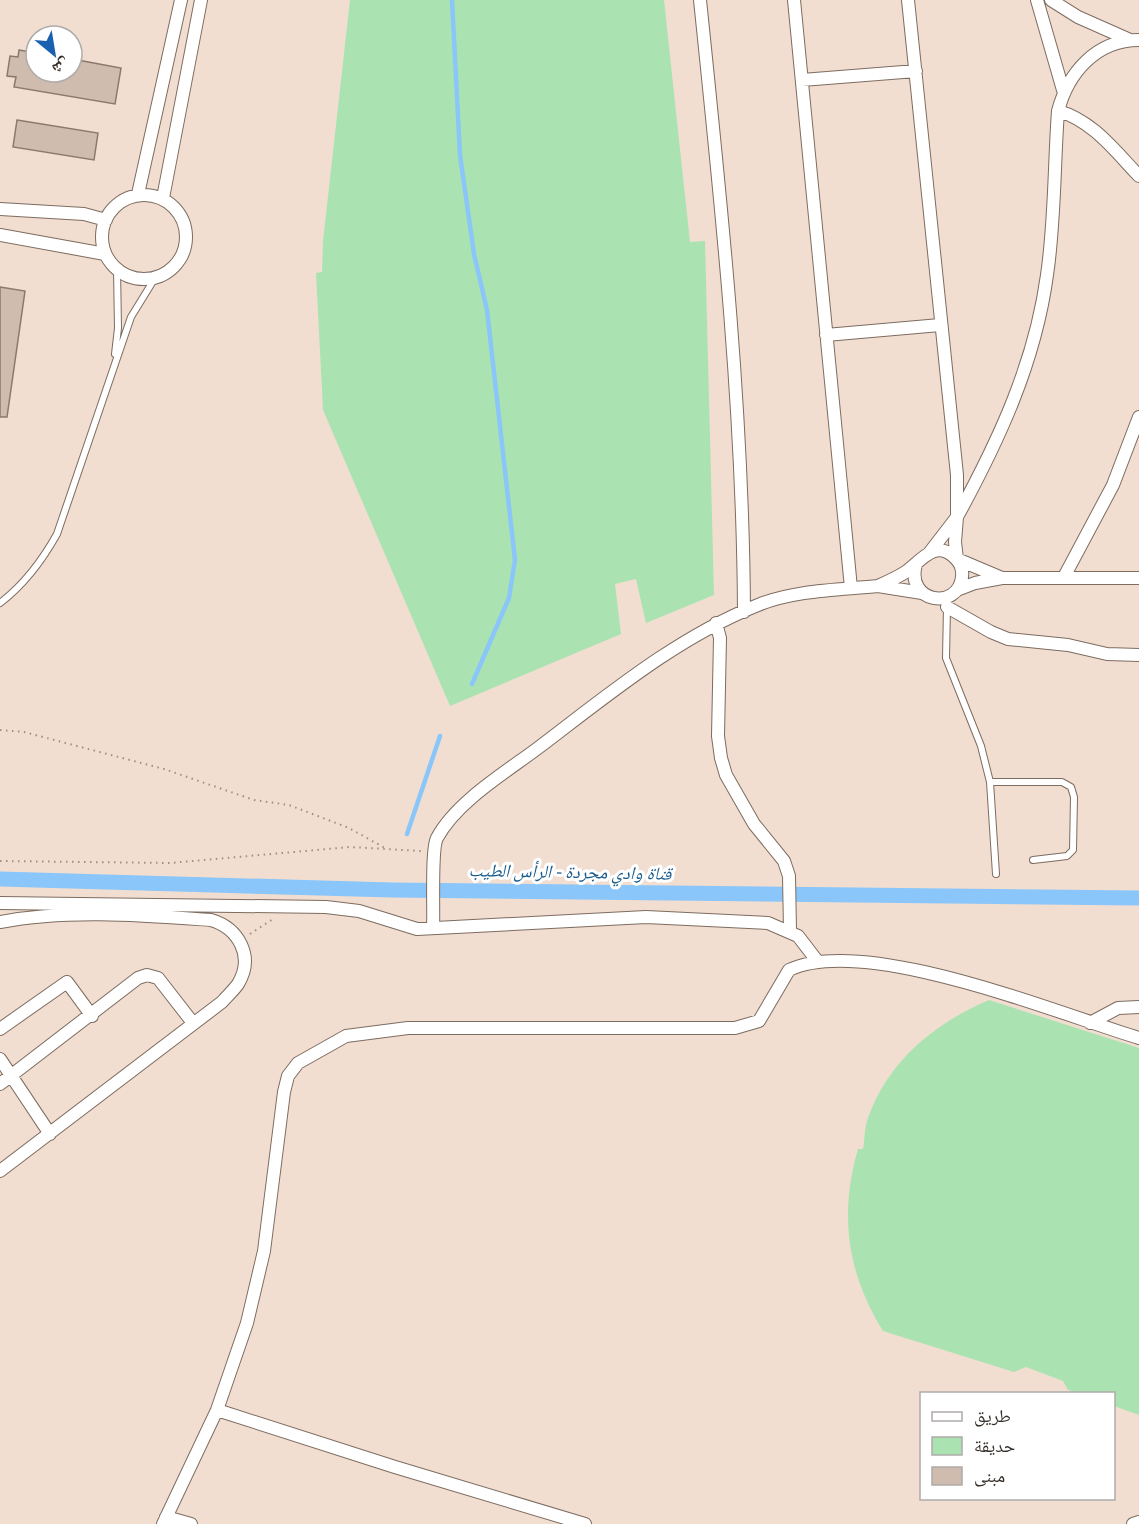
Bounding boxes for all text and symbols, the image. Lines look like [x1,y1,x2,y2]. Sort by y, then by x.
north arrow [24,24,84,84]
text: ش [48,52,75,82]
water label: قناة وادي مجردة - الرأس الطيب [468,856,674,888]
legend [920,1392,1115,1500]
text: طريق [974,1402,1011,1429]
text: حديقة [974,1432,1015,1459]
text: مبنى [974,1462,1005,1489]

